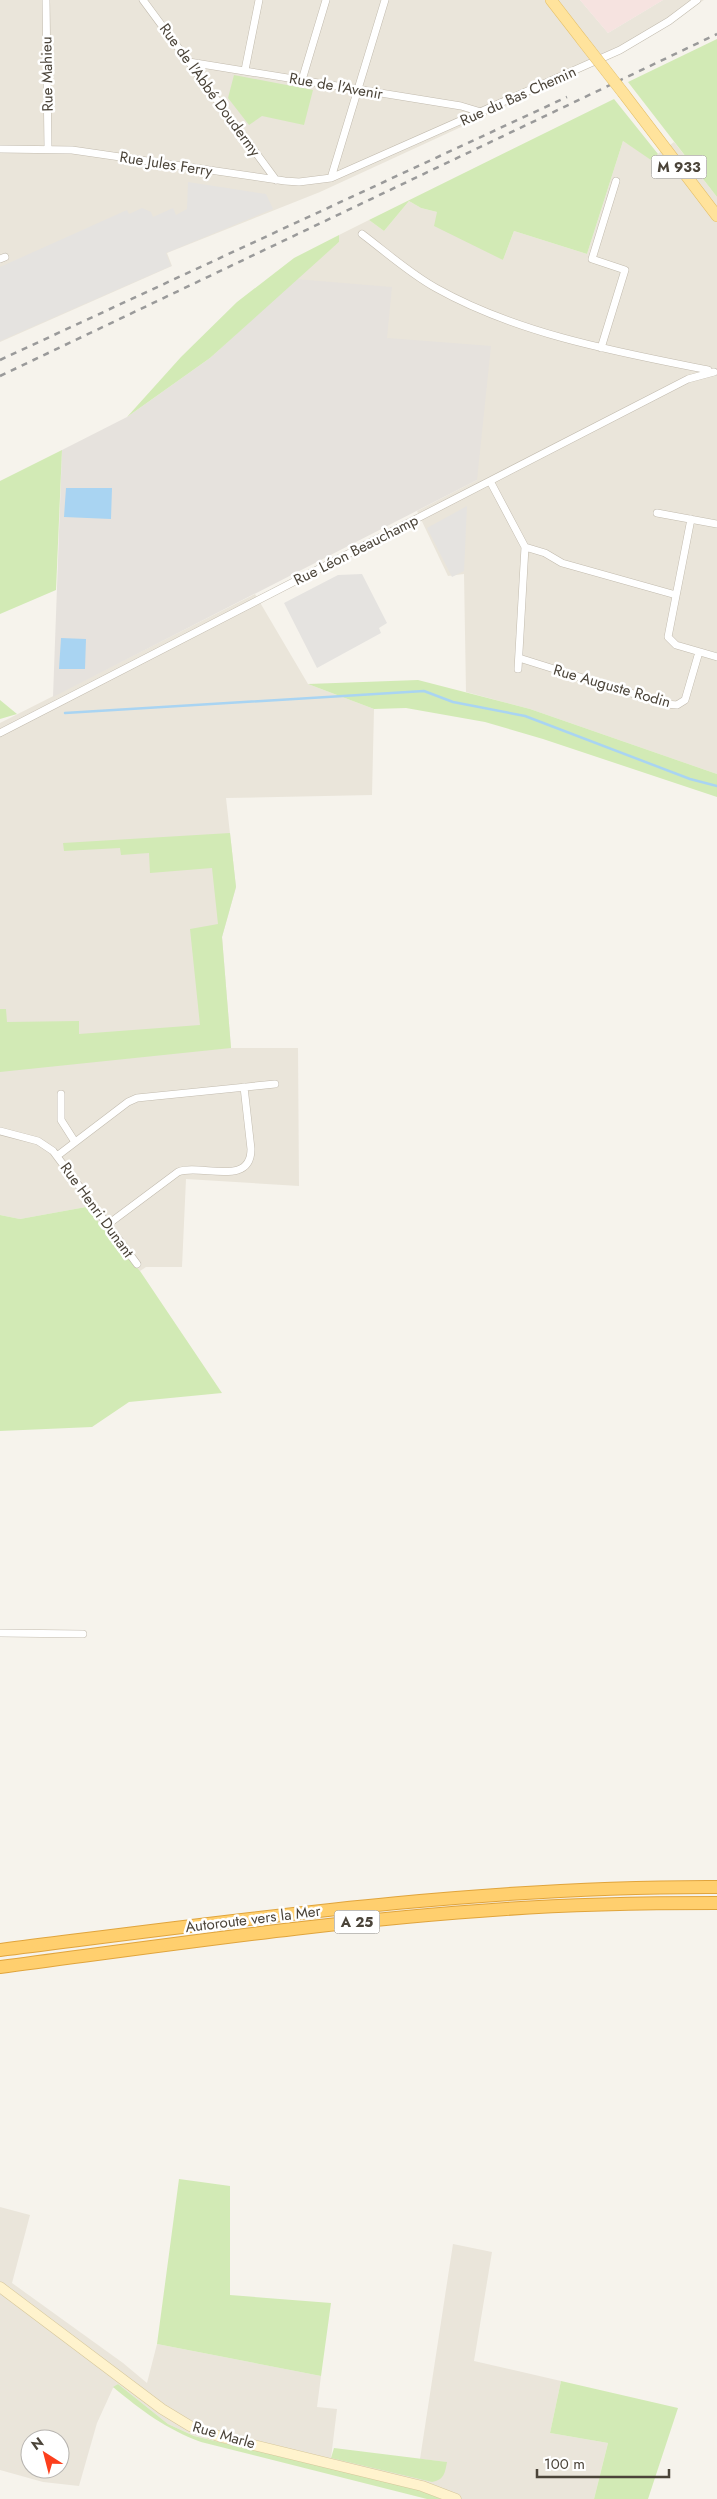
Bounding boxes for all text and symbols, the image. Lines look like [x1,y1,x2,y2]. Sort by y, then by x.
street label: Rue de l'Abbé Doudermy [154,19,266,161]
street label: Rue Mahieu [35,36,59,112]
street label: Rue du Bas Chemin [456,61,580,131]
street label: Rue de l'Avenir [287,67,385,105]
street label: Rue Jules Ferry [118,146,214,182]
road number: M 933 [652,156,706,178]
street label: Rue Léon Beauchamp [290,509,423,591]
street label: Rue Auguste Rodin [551,659,673,713]
street label: Rue Henri Dunant [55,1158,139,1263]
street label: Autoroute vers la Mer [184,1900,323,1938]
road number: A 25 [334,1910,380,1934]
street label: Rue Marle [190,2416,258,2454]
north arrow [20,2429,70,2479]
text: N [27,2432,48,2455]
scale bar [537,2446,670,2478]
text: 100 m [544,2453,585,2475]

